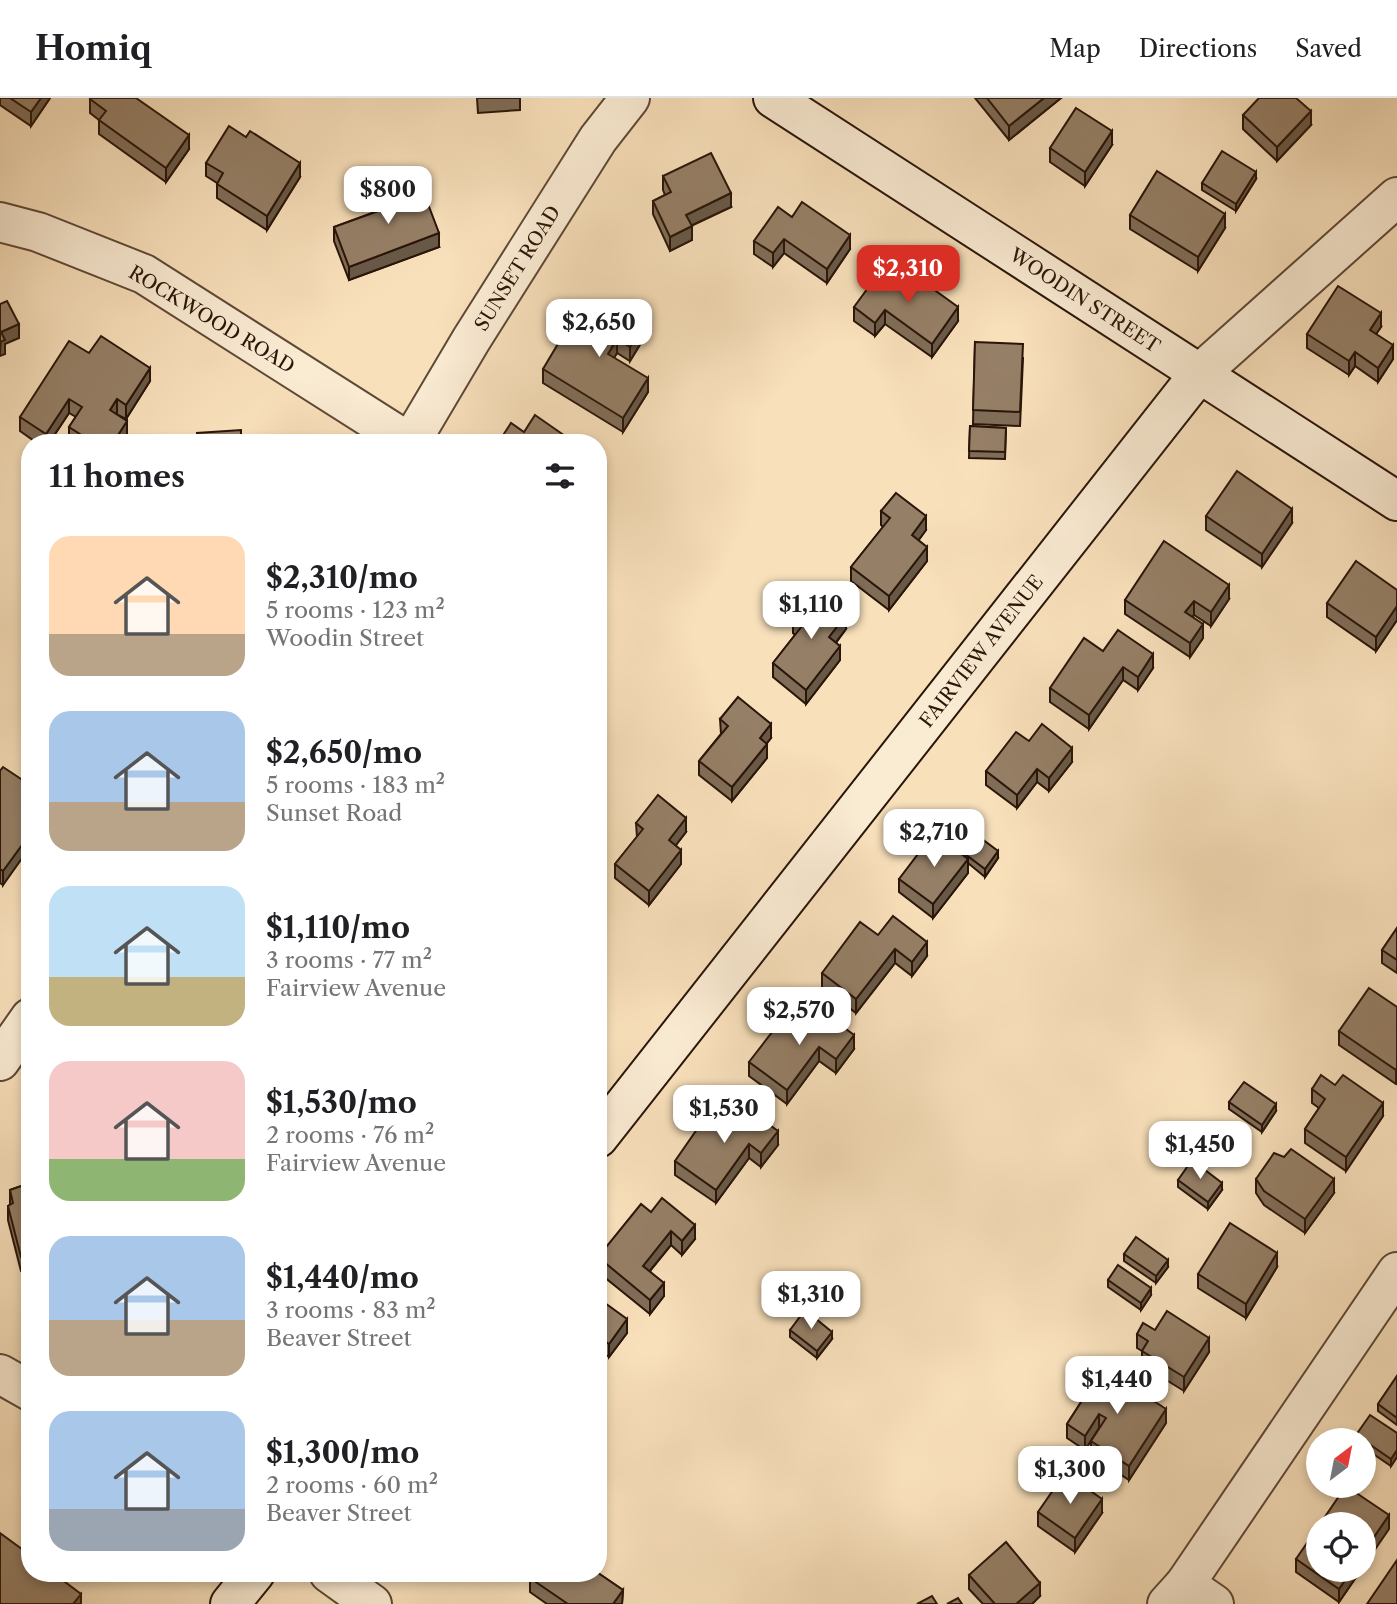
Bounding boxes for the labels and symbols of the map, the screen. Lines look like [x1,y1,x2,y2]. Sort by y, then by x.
pin: $800 [347,166,429,226]
street label: SUNSET ROAD [470,201,565,335]
street label: WOODIN STREET [1004,243,1165,358]
pin: $2,310 [851,246,965,305]
street label: ROCKWOOD ROAD [125,261,299,378]
pin: $2,650 [542,300,656,359]
street label: FAIRVIEW AVENUE [915,571,1048,732]
pin: $1,110 [754,582,868,641]
pin: $2,710 [877,810,991,869]
pin: $2,570 [742,988,856,1047]
pin: $1,530 [667,1086,781,1145]
pin: $1,450 [1143,1122,1257,1181]
pin: $1,310 [754,1272,868,1331]
pin: $1,440 [1060,1356,1174,1416]
north arrow [1306,1428,1376,1498]
pin: $1,300 [1013,1446,1127,1506]

